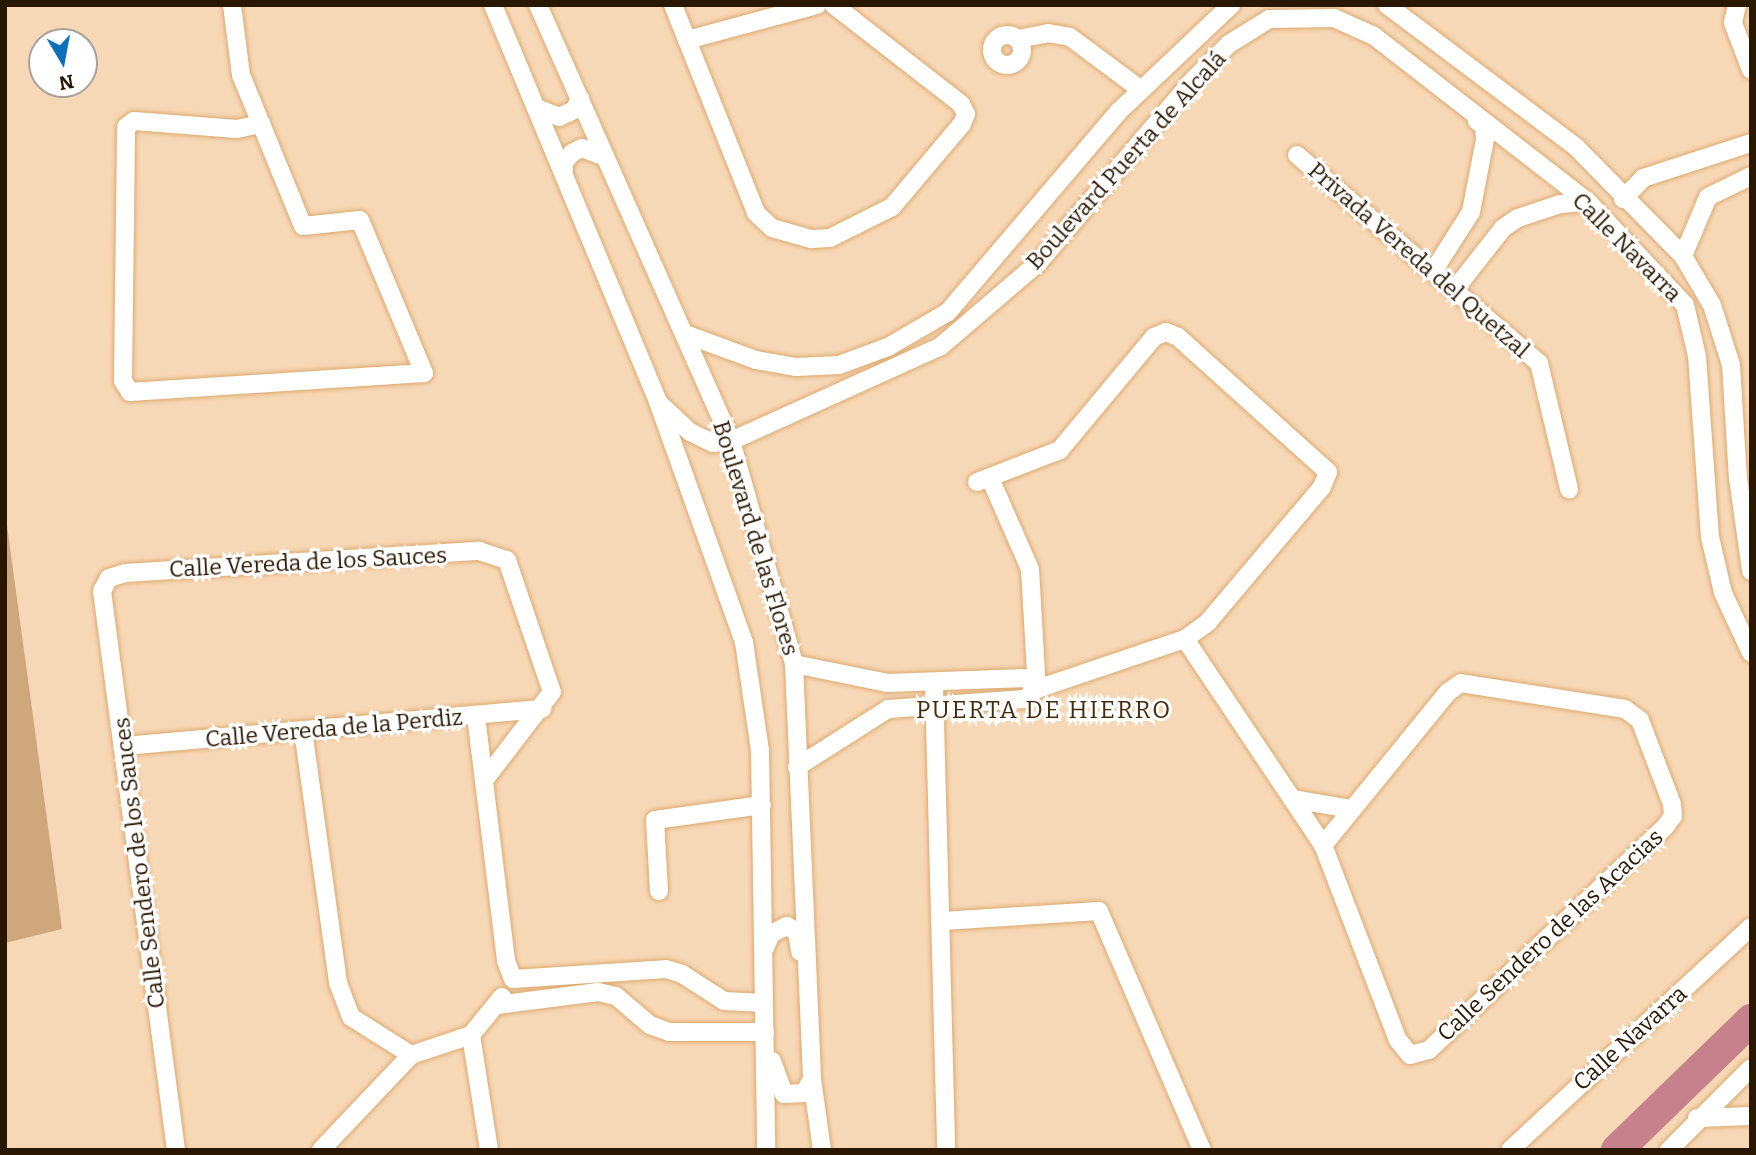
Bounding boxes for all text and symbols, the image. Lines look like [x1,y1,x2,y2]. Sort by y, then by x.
north arrow [28,28,98,98]
street label: Boulevard Puerta de Alcalá [1020,45,1232,275]
text: N [57,70,76,95]
street label: Privada Vereda del Quetzal [1303,156,1535,364]
street label: Calle Navarra [1567,187,1687,307]
street label: Boulevard de las Flores [707,417,805,659]
street label: Calle Vereda de los Sauces [168,541,448,583]
district label: PUERTA DE HIERRO [918,697,1170,725]
street label: Calle Vereda de la Perdiz [204,703,464,753]
street label: Calle Sendero de los Sauces [107,716,171,1010]
street label: Calle Sendero de las Acacias [1431,823,1669,1047]
street label: Calle Navarra [1568,980,1692,1096]

